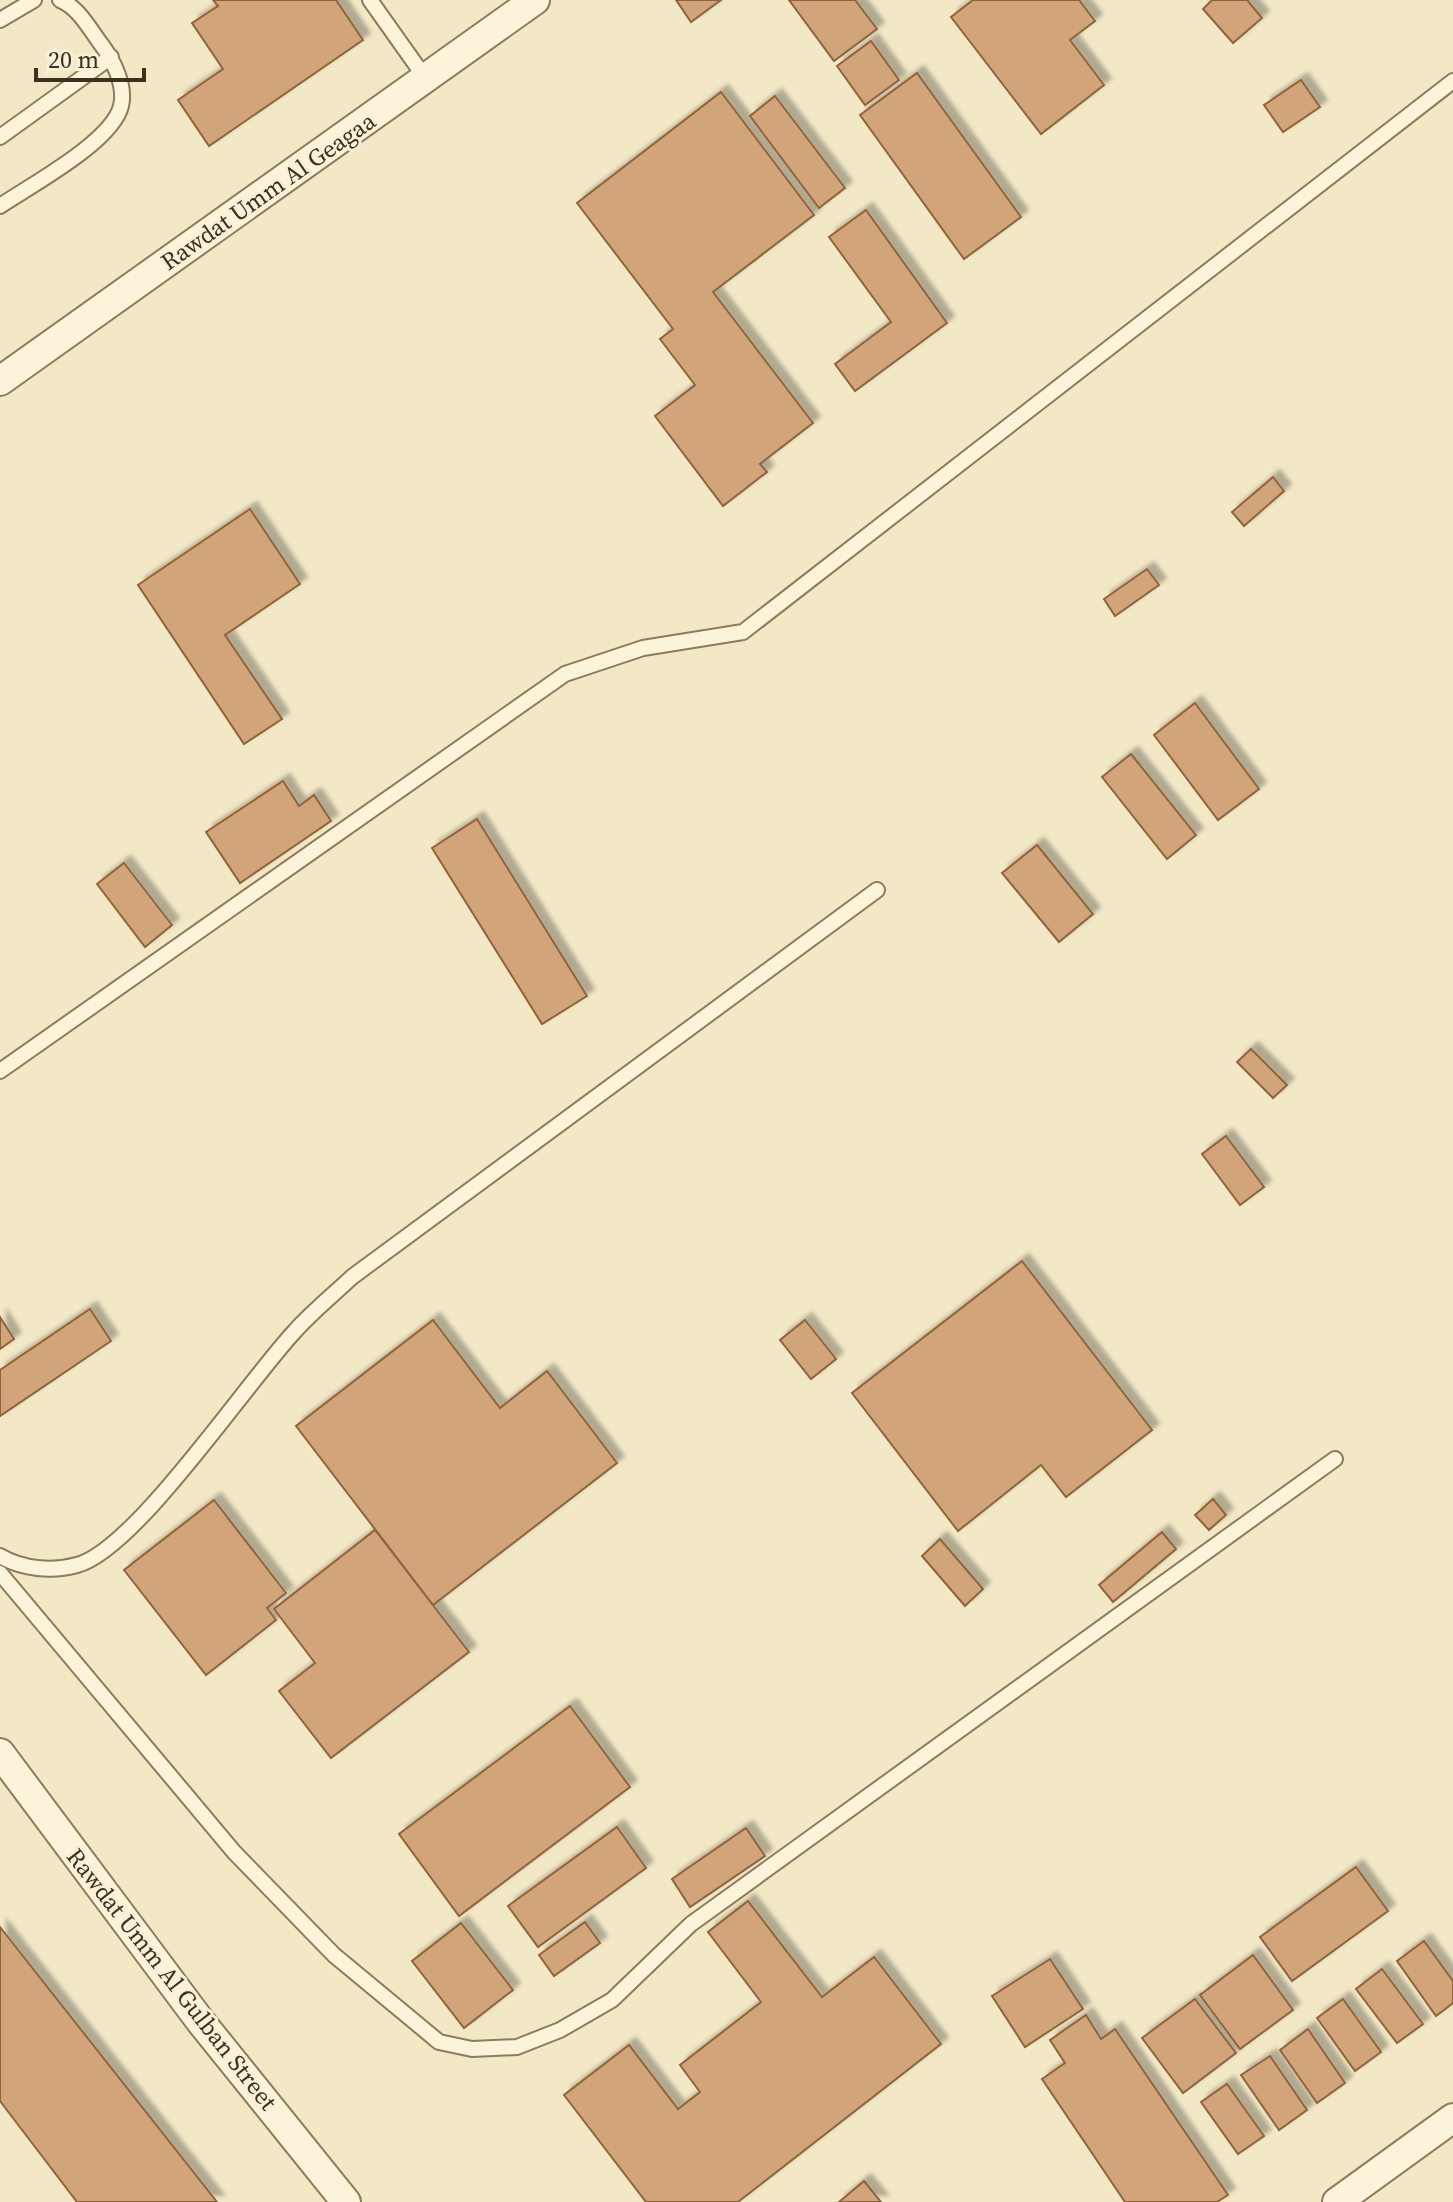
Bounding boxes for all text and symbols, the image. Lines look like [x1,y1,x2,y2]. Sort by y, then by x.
scale bar [36,32,144,82]
text: 20 m [48,43,99,76]
street label: Rawdat Umm Al Geagaa [154,104,383,278]
street label: Rawdat Umm Al Gulban Street [59,1841,285,2117]

